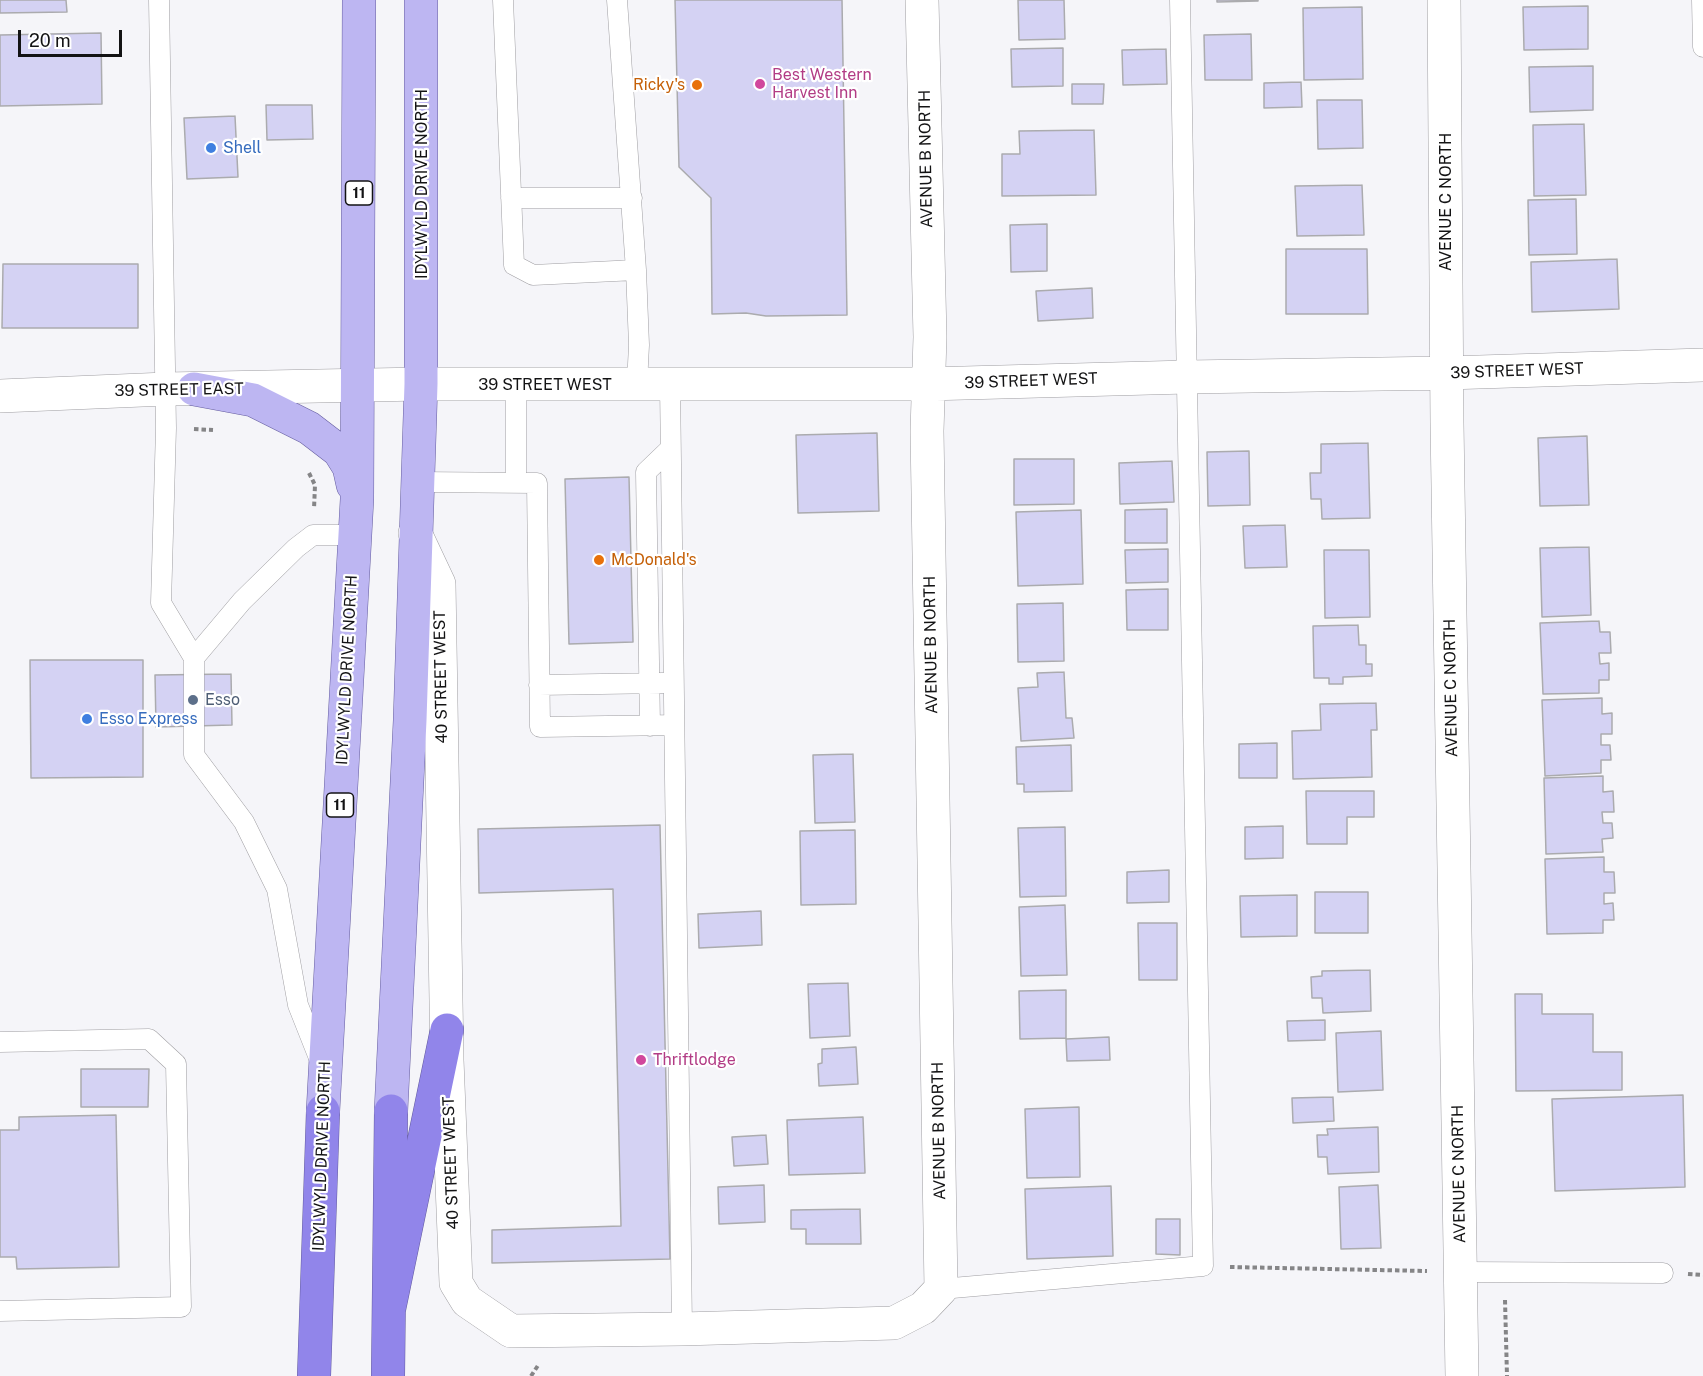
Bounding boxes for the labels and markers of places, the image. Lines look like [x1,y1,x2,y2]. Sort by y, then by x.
place label: Best Western Harvest Inn [772,65,872,103]
place label: Ricky's [633,75,685,95]
marker: Best Western Harvest Inn [753,77,767,91]
marker: Ricky's [690,78,704,92]
place label: Shell [223,138,261,158]
marker: Shell [204,141,218,155]
place label: McDonald's [611,550,697,570]
marker: McDonald's [592,553,606,567]
place label: Esso [205,690,240,710]
marker: Esso [186,693,200,707]
place label: Esso Express [99,709,198,729]
marker: Esso Express [80,712,94,726]
place label: Thriftlodge [653,1050,736,1070]
marker: Thriftlodge [634,1053,648,1067]

